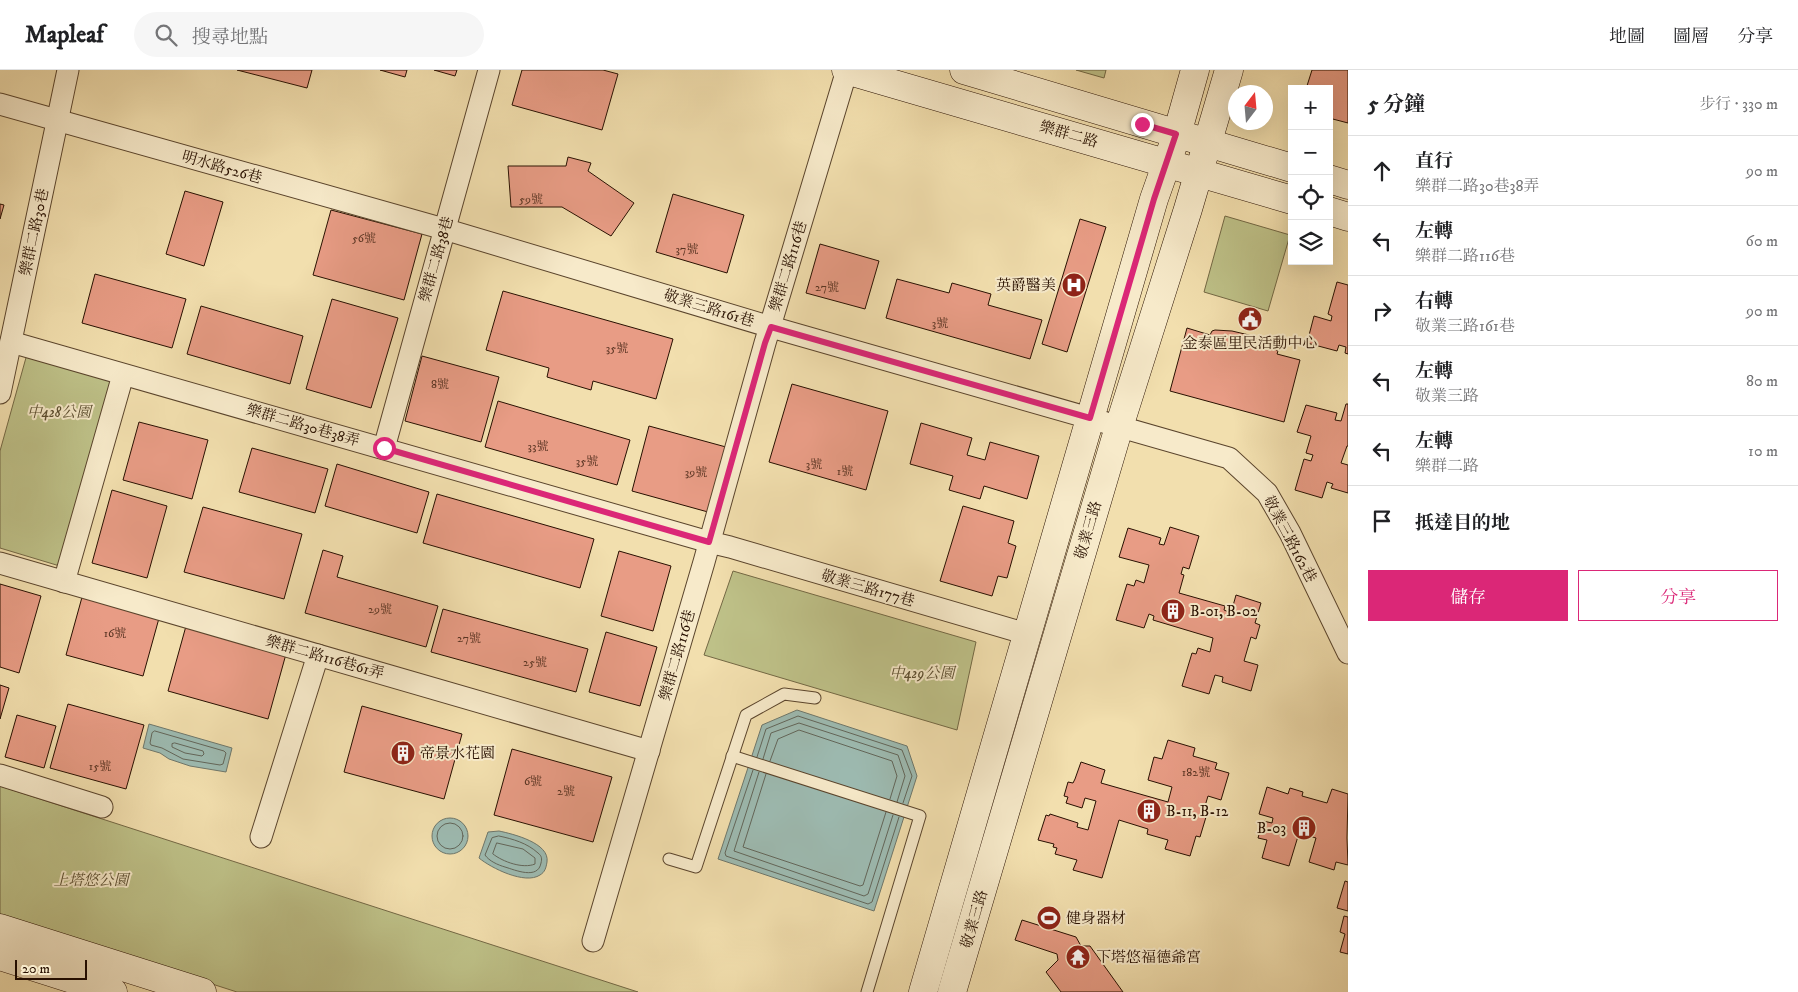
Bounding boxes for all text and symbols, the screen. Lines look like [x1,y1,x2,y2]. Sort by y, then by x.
search box [134,12,484,57]
text: Mapleaf [25,20,104,50]
icon: search [152,21,180,49]
text: 搜尋地點 [192,26,268,49]
text: 地圖 [1609,26,1645,48]
text: 圖層 [1673,26,1709,48]
text: 分享 [1737,26,1773,48]
north arrow [1228,85,1273,130]
map controls [1288,85,1333,265]
button: + [1288,85,1333,130]
text: 5 分鐘 [1368,92,1425,118]
text: 步行 · 330 m [1699,94,1778,114]
route end [1131,113,1154,136]
street label: 樂群二路 [1037,117,1100,152]
button: − [1288,130,1333,175]
street label: 明水路526巷 [180,147,264,188]
text: 直行 [1415,150,1453,173]
icon: ahead [1368,157,1396,185]
text: 90 m [1746,161,1778,181]
button: locate [1288,175,1333,220]
text: 樂群二路30巷38弄 [1415,176,1540,196]
street label: 樂群二路30巷 [16,187,53,277]
house number: 59號 [519,192,543,207]
street label: 樂群二路38巷 [415,214,458,304]
street label: 樂群二路116巷 [766,219,811,314]
button: layers [1288,220,1333,265]
text: 左轉 [1415,220,1453,243]
icon: left [1368,227,1396,255]
house number: 56號 [352,231,376,246]
text: 60 m [1746,231,1778,251]
house number: 37號 [676,242,698,257]
text: 樂群二路116巷 [1415,246,1515,266]
hospital icon: 英爵醫美 [1061,272,1087,298]
place label: 英爵醫美 [996,276,1056,295]
house number: 27號 [815,280,839,295]
street label: 敬業三路161巷 [661,286,756,331]
text: 右轉 [1415,290,1453,313]
icon: right [1368,297,1396,325]
text: 90 m [1746,301,1778,321]
public building icon: 金泰區里民活動中心 [1237,306,1263,332]
house number: 3號 [932,316,948,331]
text: 敬業三路161巷 [1415,316,1515,336]
place label: 金泰區里民活動中心 [1182,334,1318,353]
house number: 35號 [606,341,628,356]
text: 左轉 [1415,360,1453,383]
icon: left [1368,367,1396,395]
text: 80 m [1746,371,1778,391]
house number: 8號 [431,377,449,392]
text: 敬業三路 [1415,386,1479,406]
street label: 樂群二路30巷38弄 [244,400,362,451]
park label: 中428公園 [27,403,93,422]
text: 左轉 [1415,430,1453,453]
route start [373,437,396,460]
icon: left [1368,437,1396,465]
house number: 33號 [528,439,548,454]
text: 10 m [1748,441,1778,461]
house number: 35號 [576,454,598,469]
text: 樂群二路 [1415,456,1479,476]
house number: 3號 [806,457,822,472]
house number: 1號 [837,464,853,479]
house number: 39號 [685,465,707,480]
street label: 敬業三路162巷 [1259,493,1320,586]
street label: 敬業三路 [1071,499,1106,562]
icon: arrive [1368,507,1396,535]
text: 抵達目的地 [1415,512,1510,535]
street label: 敬業三路177巷 [819,566,917,611]
button: 儲存 [1368,570,1568,621]
button: 分享 [1578,570,1778,621]
building icon: B-01, B-02 [1160,598,1186,624]
house number: 29號 [368,602,392,617]
place label: B-01, B-02 [1190,602,1258,621]
street label: 樂群二路116巷 [655,607,700,703]
house number: 16號 [104,626,126,641]
house number: 27號 [457,631,481,646]
street label: 樂群二路116巷61弄 [264,632,386,683]
house number: 25號 [523,655,547,670]
park label: 中429公園 [890,664,956,683]
building icon: 帝景水花園 [390,740,416,766]
place label: 帝景水花園 [420,744,495,763]
house number: 15號 [89,759,111,774]
house number: 182號 [1182,765,1210,780]
house number: 6號 [524,774,542,789]
house number: 2號 [557,784,575,799]
building icon: B-11, B-12 [1136,798,1162,824]
place label: B-11, B-12 [1166,802,1229,821]
building icon: B-03 [1291,815,1317,841]
place label: B-03 [1257,819,1286,838]
park label: 上塔悠公園 [53,871,130,890]
street label: 敬業三路 [957,888,992,951]
sports icon: 健身器材 [1036,905,1062,931]
place label: 健身器材 [1066,909,1126,928]
temple icon: 下塔悠福德爺宮 [1065,944,1091,970]
place label: 下塔悠福德爺宮 [1096,948,1201,967]
scale bar [15,957,88,980]
text: 20 m [22,960,50,978]

